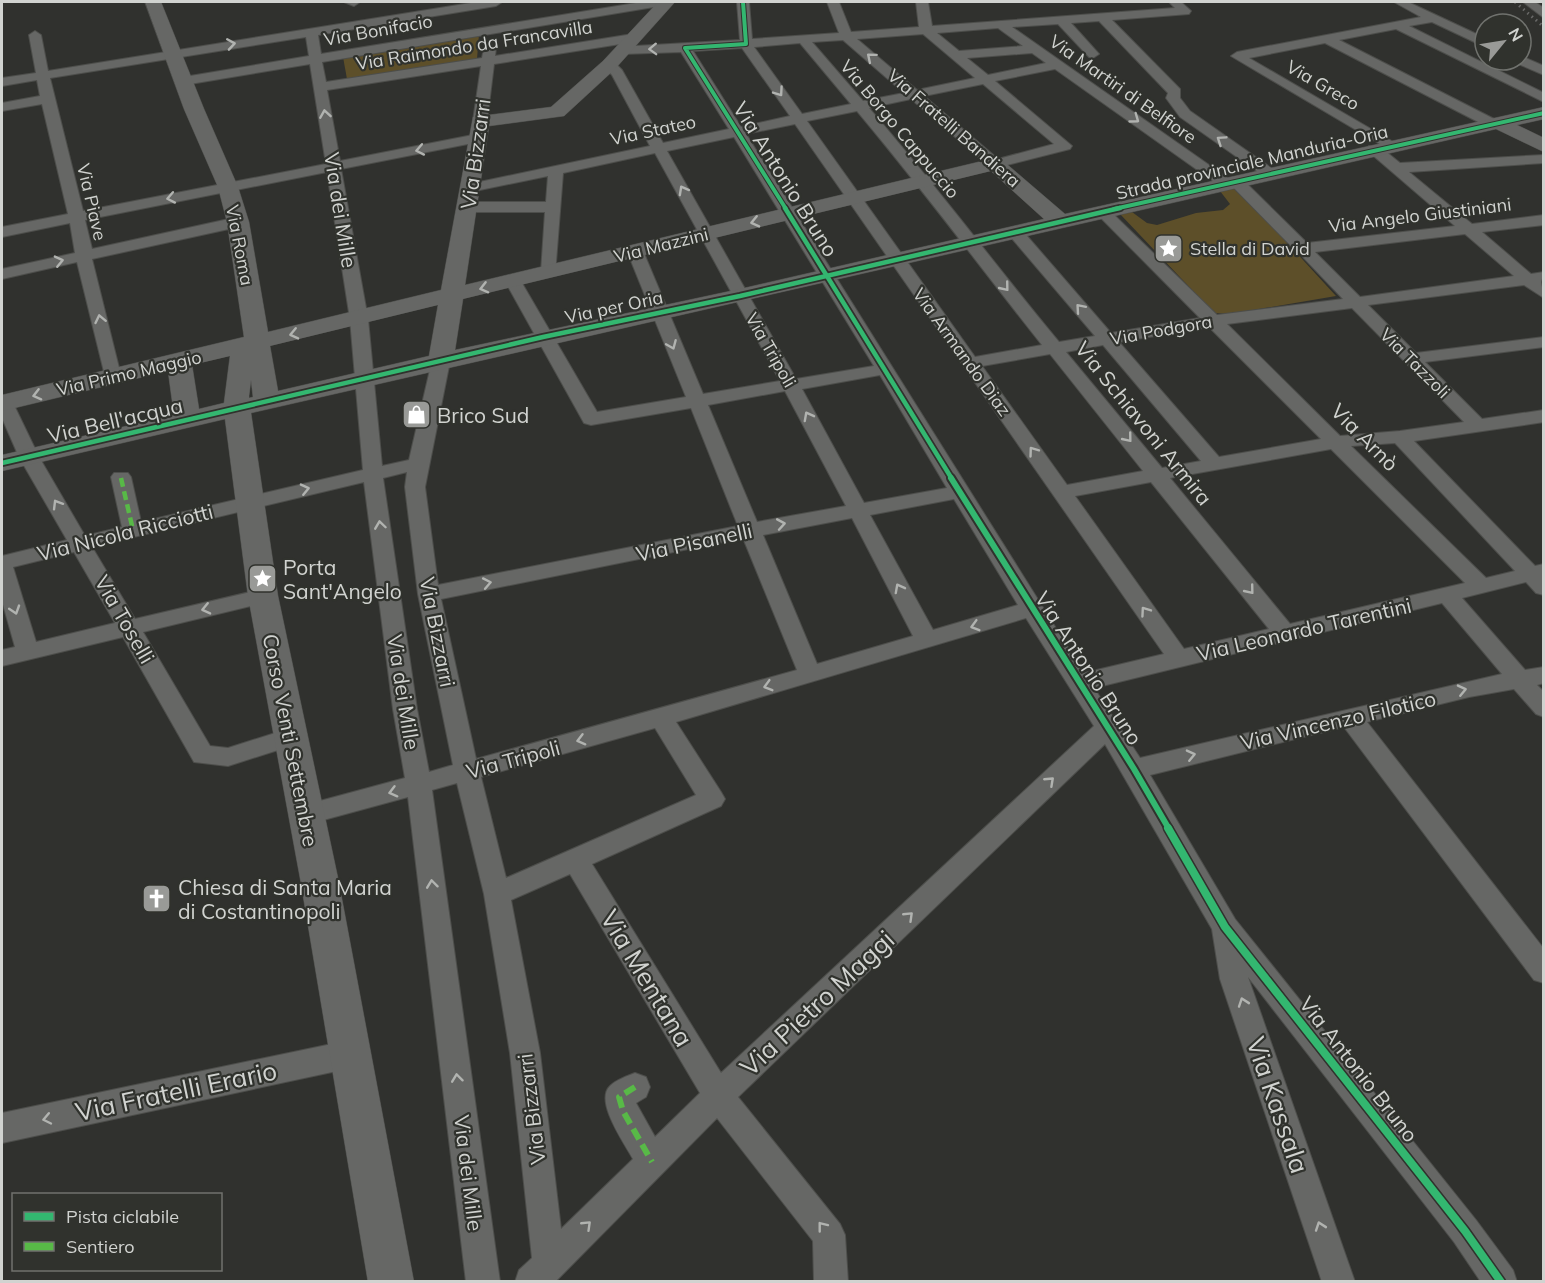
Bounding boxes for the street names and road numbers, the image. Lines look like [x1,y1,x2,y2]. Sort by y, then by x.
street label: Via Bonifacio [322,9,434,51]
street label: Via Raimondo da Francavilla [354,15,594,75]
street label: Via Martiri di Belfiore [1045,29,1201,149]
street label: Via Borgo Cappuccio [835,55,965,203]
street label: Via Greco [1282,55,1364,115]
street label: Via Fratelli Bandiera [883,64,1025,192]
street label: Via Bizzarri [454,97,496,211]
street label: Via Antonio Bruno [728,97,844,261]
street label: Via Stateo [608,110,698,150]
street label: Strada provinciale Manduria-Oria [1114,119,1390,205]
street label: Via dei Mille [319,150,363,270]
street label: Via Piave [72,161,112,243]
street label: Via Angelo Giustiniani [1327,192,1513,238]
street label: Via Roma [221,203,259,287]
street label: Via Mazzini [611,222,711,268]
street label: Via Armando Diaz [908,283,1016,421]
street label: Via per Oria [563,285,665,329]
street label: Via Tripoli [740,309,802,391]
street label: Via Podgora [1108,310,1214,350]
street label: Via Tazzoli [1375,323,1455,403]
street label: Via Schiavoni Armira [1070,336,1218,510]
street label: Via Primo Maggio [54,345,204,401]
street label: Via Bell'acqua [45,392,185,448]
street label: Via Arnò [1326,398,1404,476]
street label: Via Nicola Ricciotti [34,498,216,566]
street label: Via Pisanelli [634,517,754,567]
street label: Via Toselli [89,570,161,668]
street label: Via Bizzarri [415,575,461,689]
street label: Via Antonio Bruno [1030,586,1148,750]
street label: Via Leonardo Tarentini [1194,592,1414,666]
street label: Corso Venti Settembre [258,631,324,849]
street label: Via dei Mille [382,632,426,752]
street label: Via Vincenzo Filotico [1238,685,1438,755]
street label: Via Tripoli [463,734,563,784]
street label: Via Mentana [593,904,701,1052]
street label: Via Pietro Maggi [733,923,901,1083]
street label: Via Antonio Bruno [1294,991,1424,1147]
street label: Via Kassala [1239,1032,1317,1178]
street label: Via Bizzarri [511,1052,551,1166]
street label: Via Fratelli Erario [72,1054,280,1128]
street label: Via dei Mille [449,1114,489,1232]

